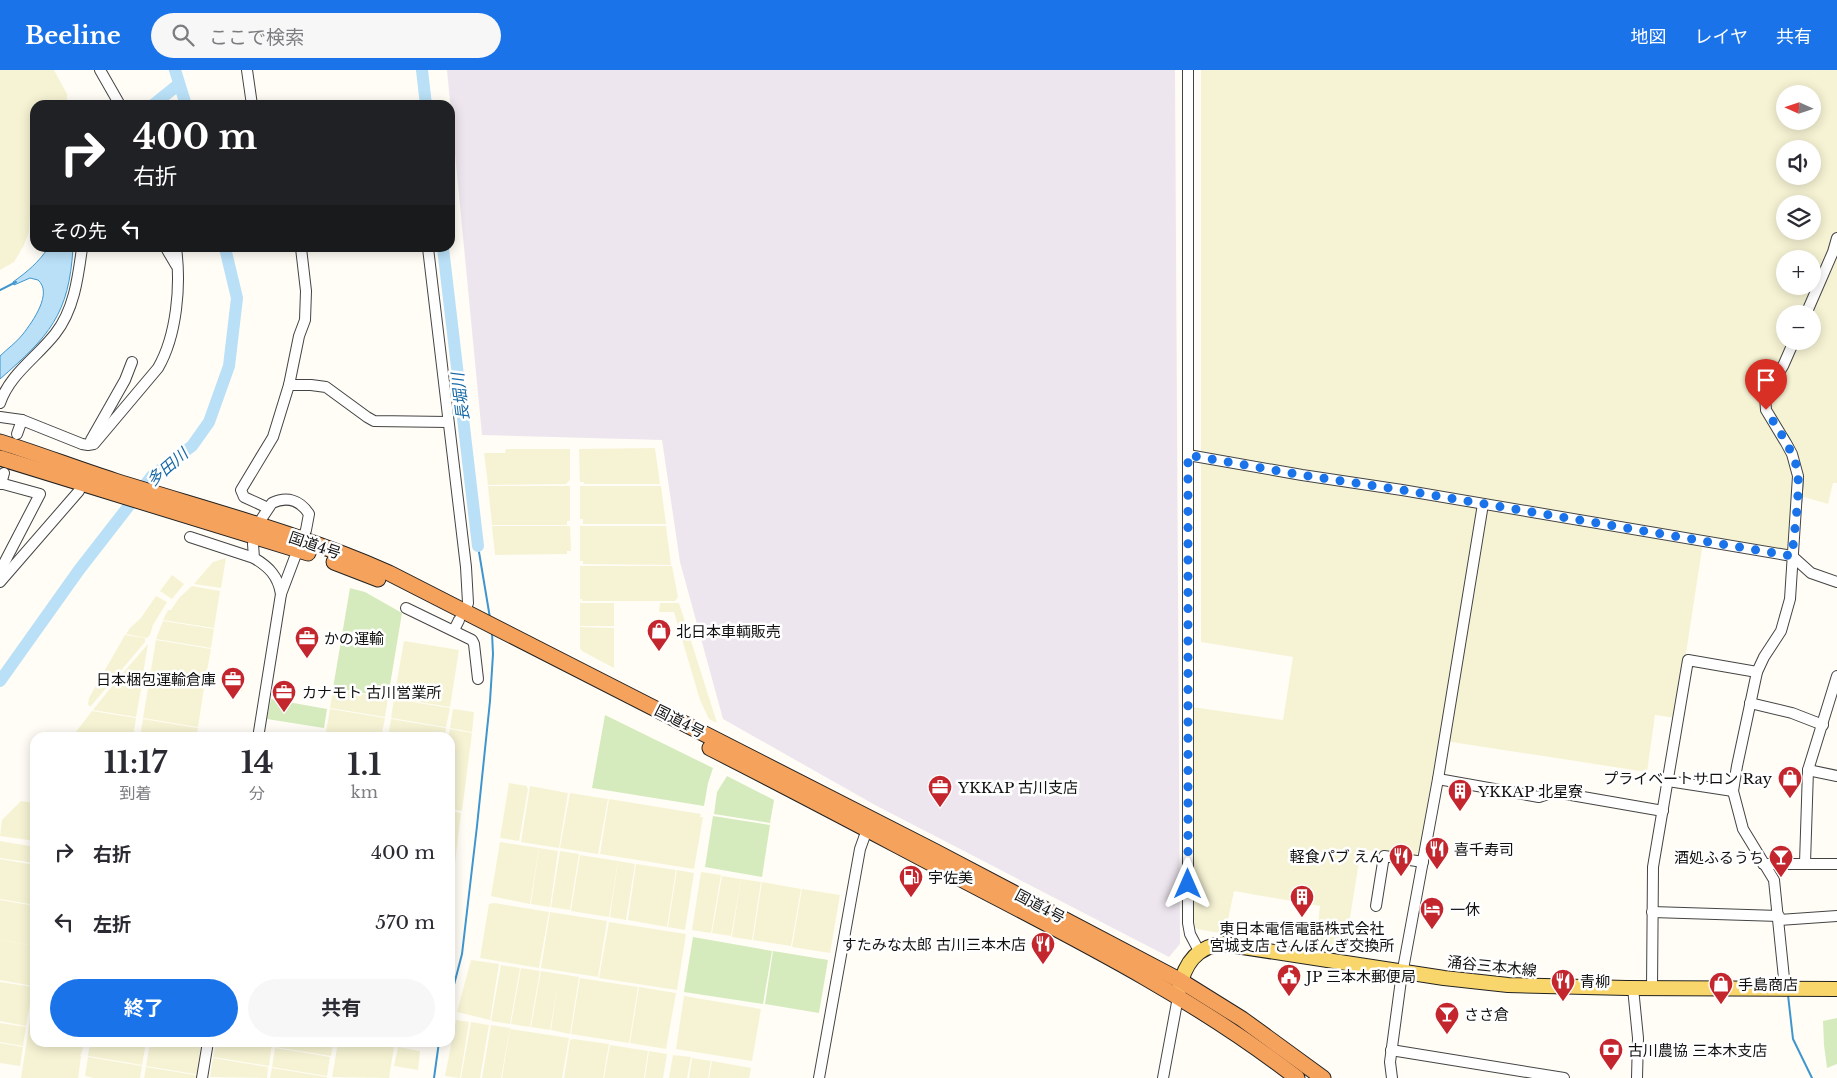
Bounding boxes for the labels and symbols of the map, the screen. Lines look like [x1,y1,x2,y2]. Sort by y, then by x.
north arrow [1776,85,1821,130]
pin [1745,359,1787,410]
water label: 長堀川 [447,370,473,422]
water label: 多田川 [142,442,193,490]
street label: 国道4号 [286,527,344,563]
shop icon: 北日本車輌販売 [646,618,672,652]
place label: 北日本車輌販売 [676,622,781,641]
office icon: かの運輸 [294,625,320,659]
place label: かの運輸 [324,629,384,648]
office icon: 日本梱包運輸倉庫 [220,666,246,700]
place label: 日本梱包運輸倉庫 [96,670,216,689]
office icon: カナモト 古川営業所 [271,679,297,713]
place label: カナモト 古川営業所 [302,683,441,702]
street label: 国道4号 [652,700,708,742]
shop icon: プライベートサロン Ray [1777,765,1803,799]
place label: プライベートサロン Ray [1603,769,1772,788]
office icon: YKKAP 古川支店 [927,774,953,808]
place label: YKKAP 古川支店 [957,778,1078,797]
building icon: YKKAP 北星寮 [1447,778,1473,812]
place label: YKKAP 北星寮 [1477,782,1583,801]
restaurant icon: 喜千寿司 [1424,836,1450,870]
place label: 喜千寿司 [1454,840,1514,859]
restaurant icon: 軽食パブ えん [1388,843,1414,877]
bar icon: 酒処ふるうち [1768,844,1794,878]
place label: 軽食パブ えん [1290,847,1384,866]
place label: 酒処ふるうち [1674,848,1764,867]
position arrow [1161,857,1213,909]
fuel station icon: 宇佐美 [898,864,924,898]
place label: 宇佐美 [928,868,973,887]
building icon: 東日本電信電話株式会社 宮城支店 さんぼんぎ交換所 [1289,884,1315,918]
street label: 国道4号 [1012,885,1068,927]
hotel icon: 一休 [1419,896,1445,930]
place label: 一休 [1450,900,1480,919]
place label: 東日本電信電話株式会社 宮城支店 さんぼんぎ交換所 [1210,919,1394,955]
restaurant icon: すたみな太郎 古川三本木店 [1030,931,1056,965]
place label: すたみな太郎 古川三本木店 [842,935,1026,954]
street label: 涌谷三本木線 [1446,952,1538,980]
public building icon: JP 三本木郵便局 [1276,963,1302,997]
place label: JP 三本木郵便局 [1304,967,1416,986]
restaurant icon: 青柳 [1550,968,1576,1002]
shop icon: 手島商店 [1708,971,1734,1005]
place label: 青柳 [1580,972,1610,991]
place label: 手島商店 [1738,975,1798,994]
bar icon: ささ倉 [1434,1001,1460,1035]
place label: ささ倉 [1464,1005,1509,1024]
bank icon: 古川農協 三本木支店 [1598,1037,1624,1071]
place label: 古川農協 三本木支店 [1628,1041,1767,1060]

